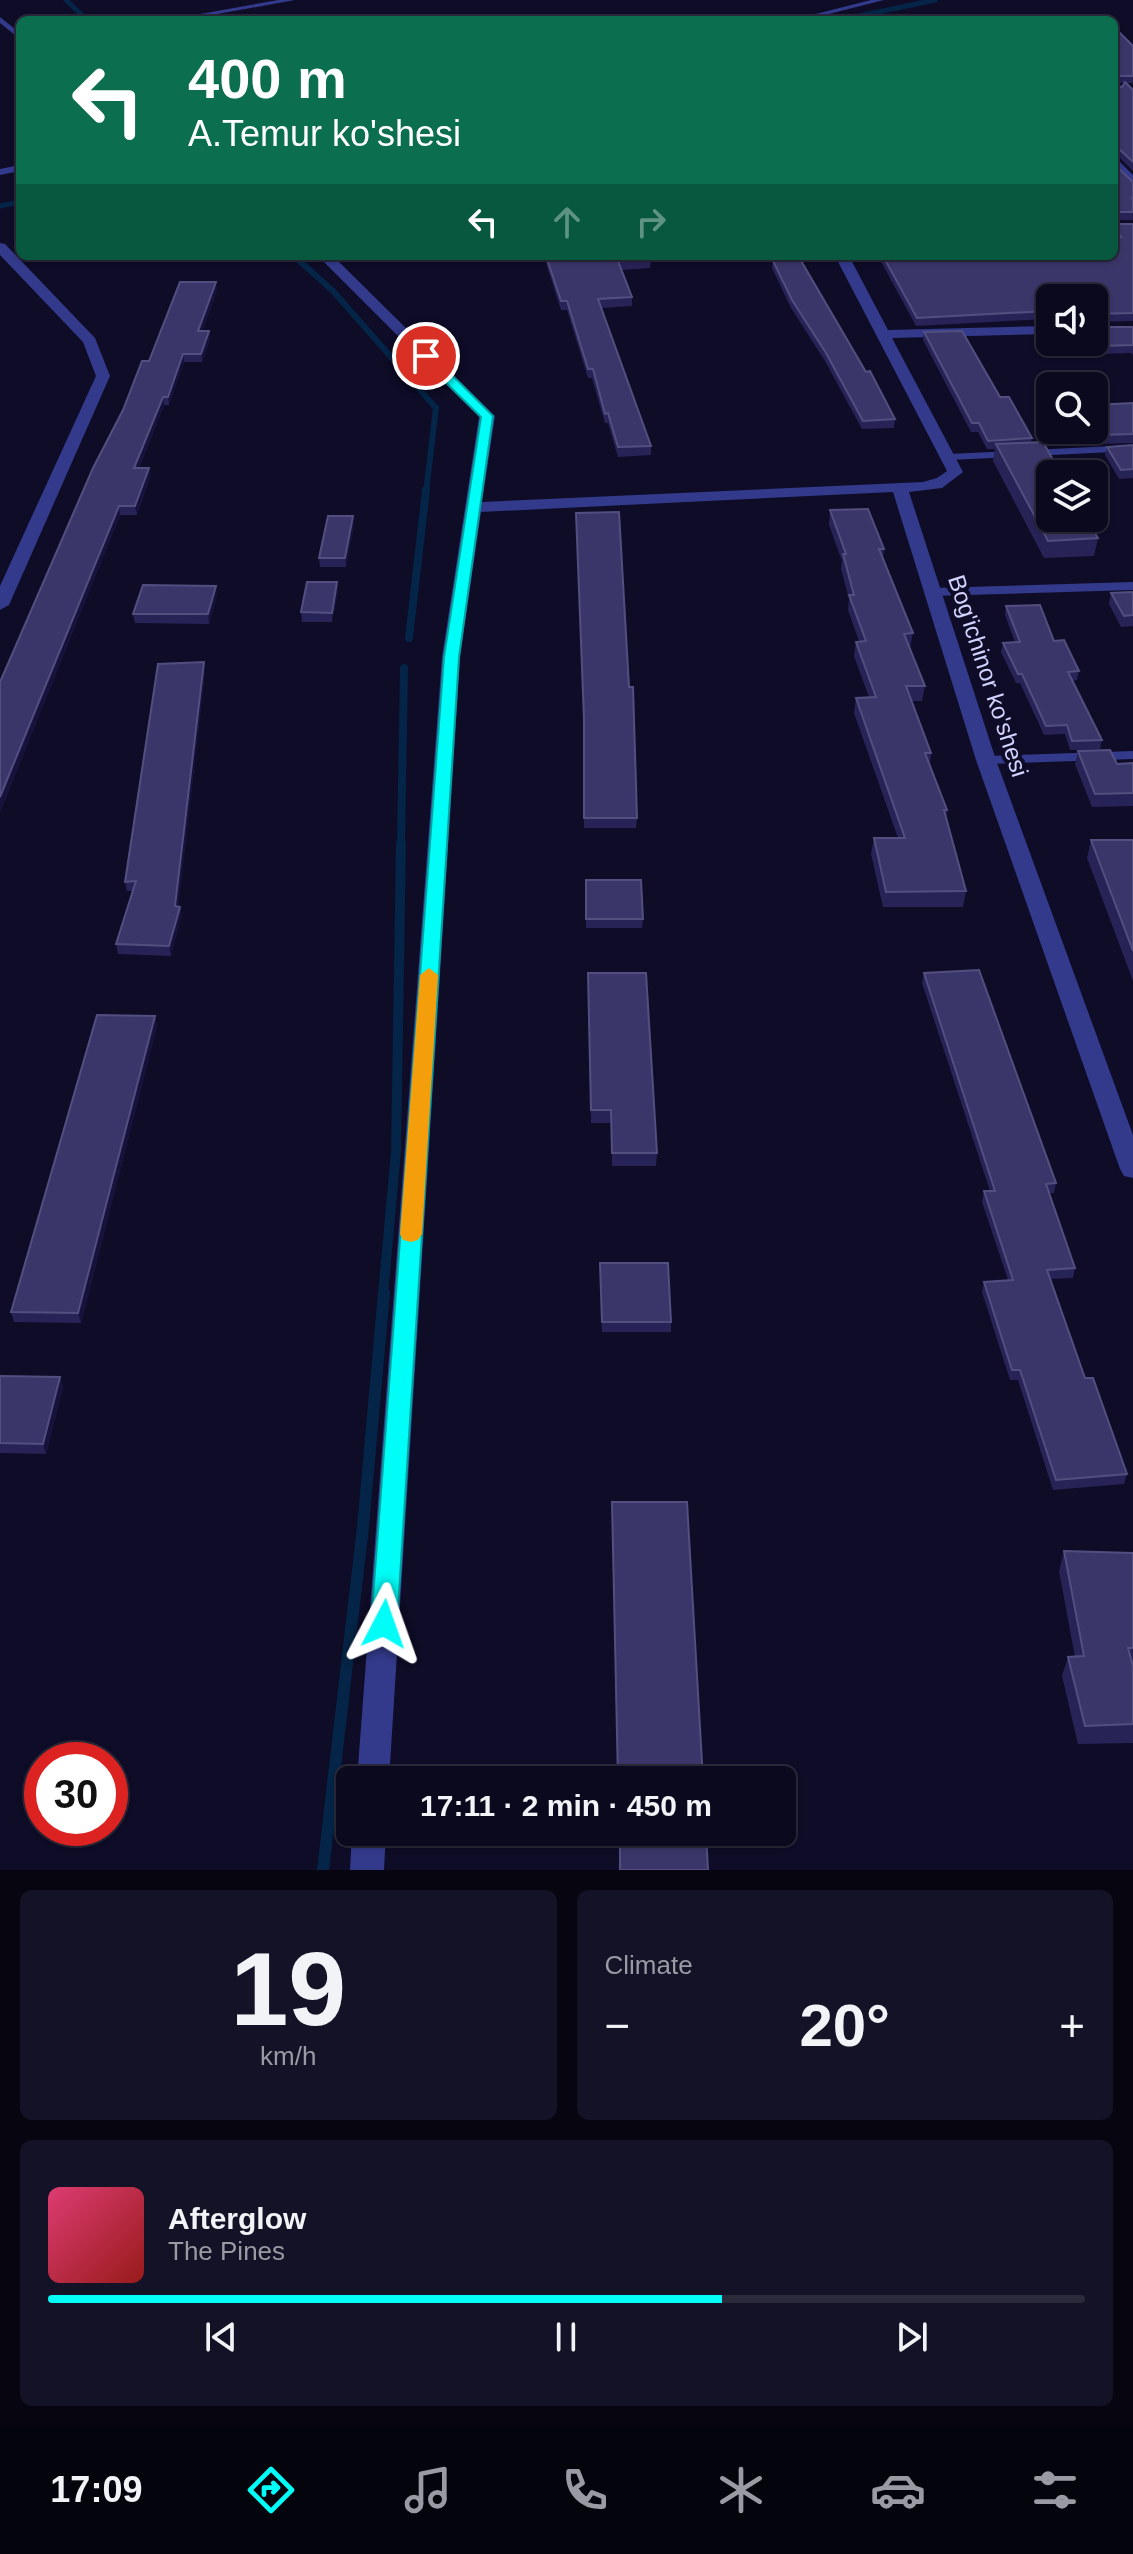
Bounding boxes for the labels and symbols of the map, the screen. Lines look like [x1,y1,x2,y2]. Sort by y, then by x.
pin [392,322,460,390]
street label: Bog'ichinor ko'shesi [943,572,1034,780]
position arrow [342,1582,426,1666]
speed limit sign: 30 [24,1742,128,1846]

